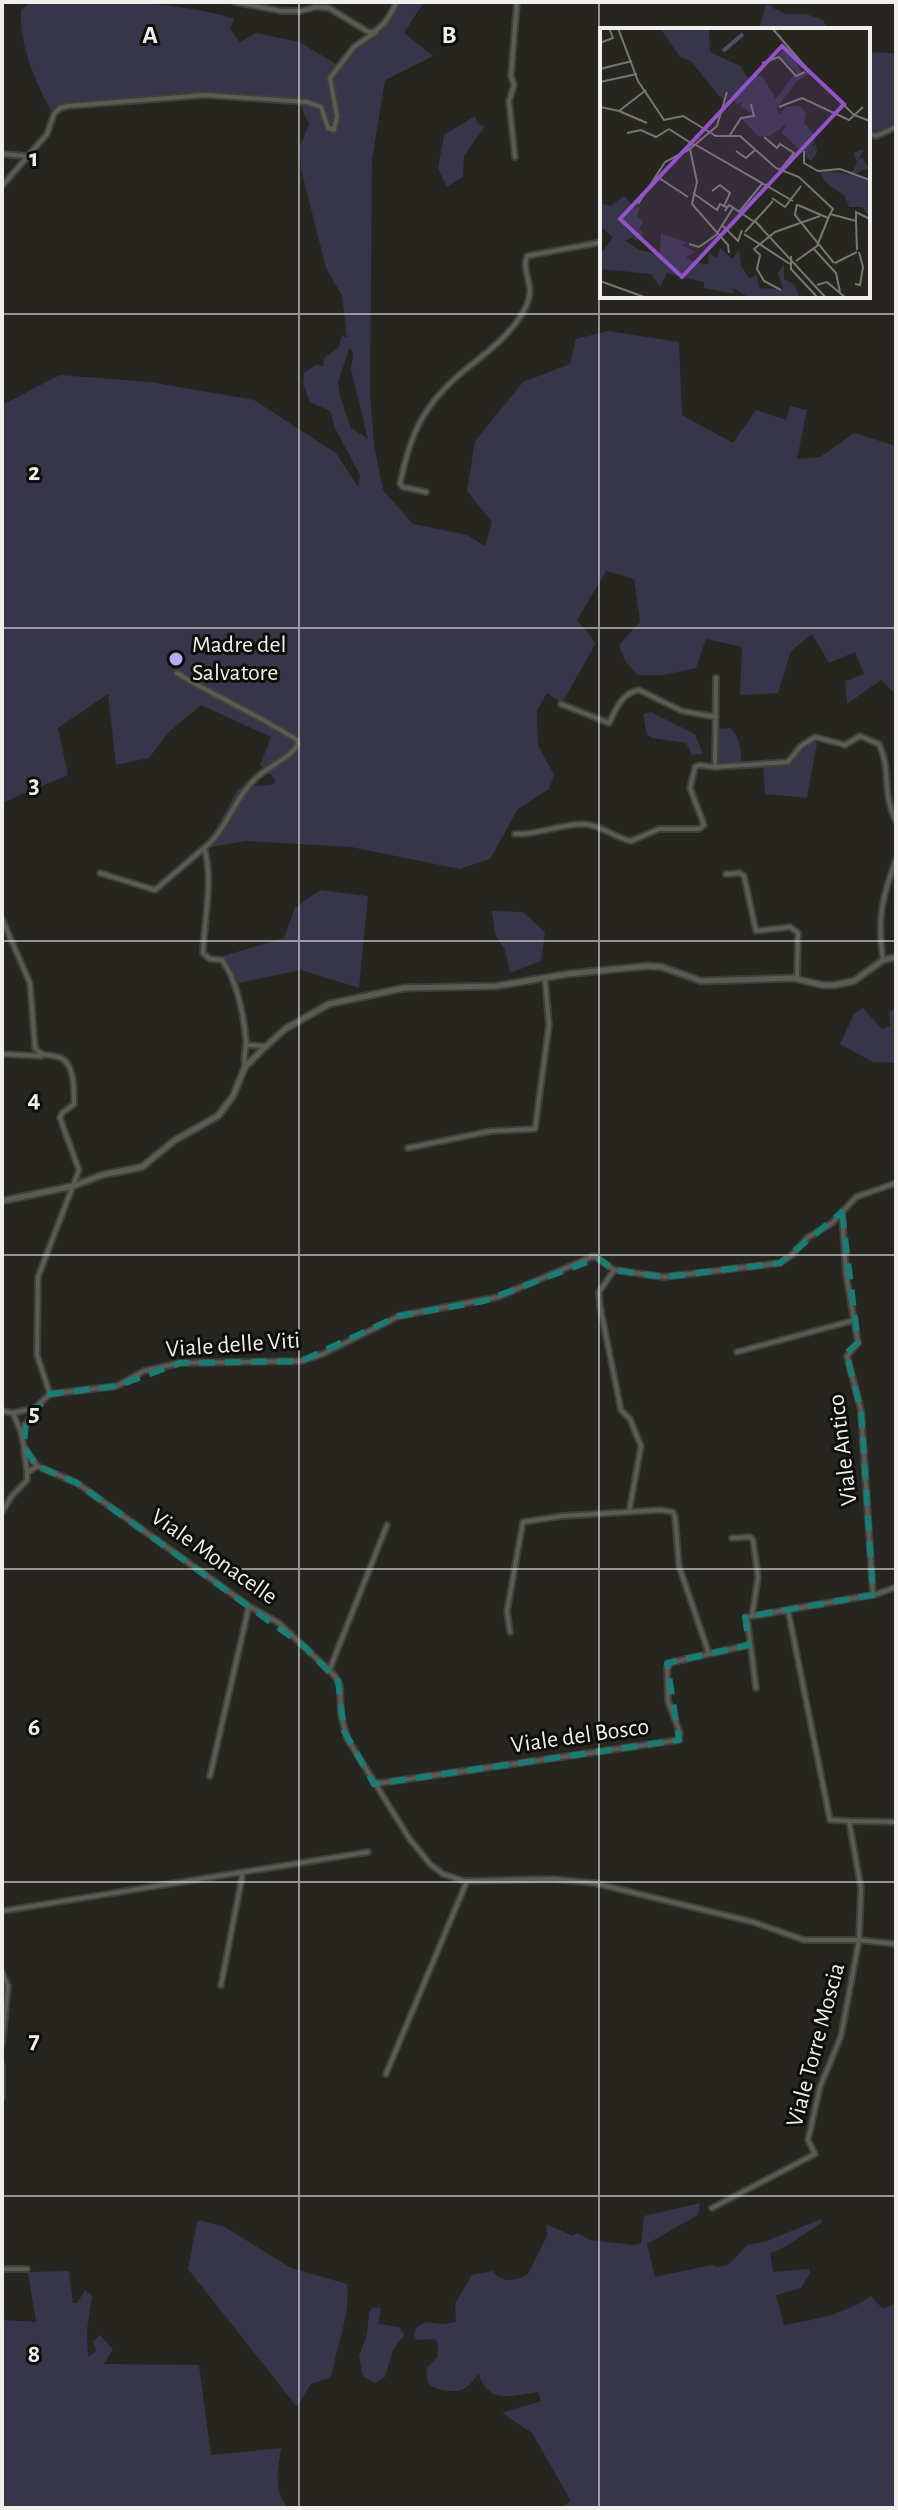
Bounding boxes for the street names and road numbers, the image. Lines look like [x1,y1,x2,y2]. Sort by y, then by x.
street label: Viale delle Viti [165,1328,301,1362]
street label: Viale Antico [824,1393,862,1507]
street label: Viale Monacelle [146,1505,282,1609]
street label: Viale del Bosco [509,1714,651,1758]
street label: Viale Torre Moscia [783,1960,849,2130]

